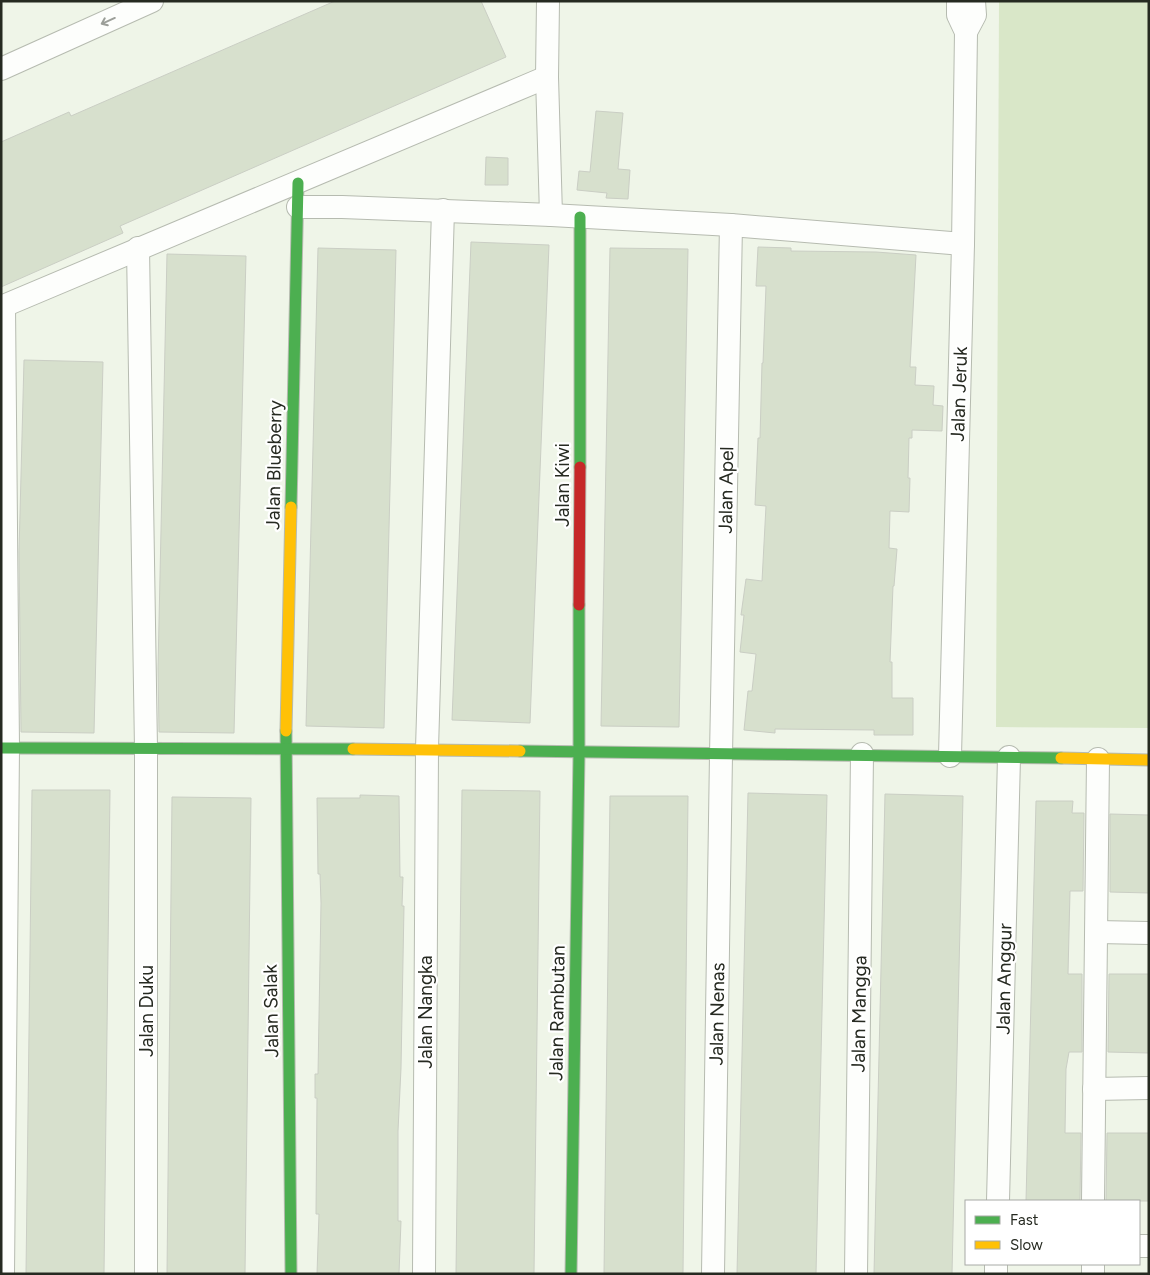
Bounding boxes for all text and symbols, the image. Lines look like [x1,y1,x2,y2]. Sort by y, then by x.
one-way arrow [101,17,116,26]
street label: Jalan Jeruk [946,345,972,442]
street label: Jalan Blueberry [261,400,287,530]
street label: Jalan Kiwi [551,443,574,527]
street label: Jalan Apel [714,446,738,534]
street label: Jalan Anggur [992,923,1016,1035]
street label: Jalan Rambutan [544,945,570,1081]
street label: Jalan Nangka [414,955,437,1069]
street label: Jalan Mangga [846,955,872,1073]
street label: Jalan Nenas [705,962,729,1066]
street label: Jalan Salak [259,963,283,1058]
street label: Jalan Duku [135,965,158,1057]
legend [965,1200,1140,1265]
text: Fast [1010,1211,1039,1229]
text: Slow [1010,1236,1043,1254]

